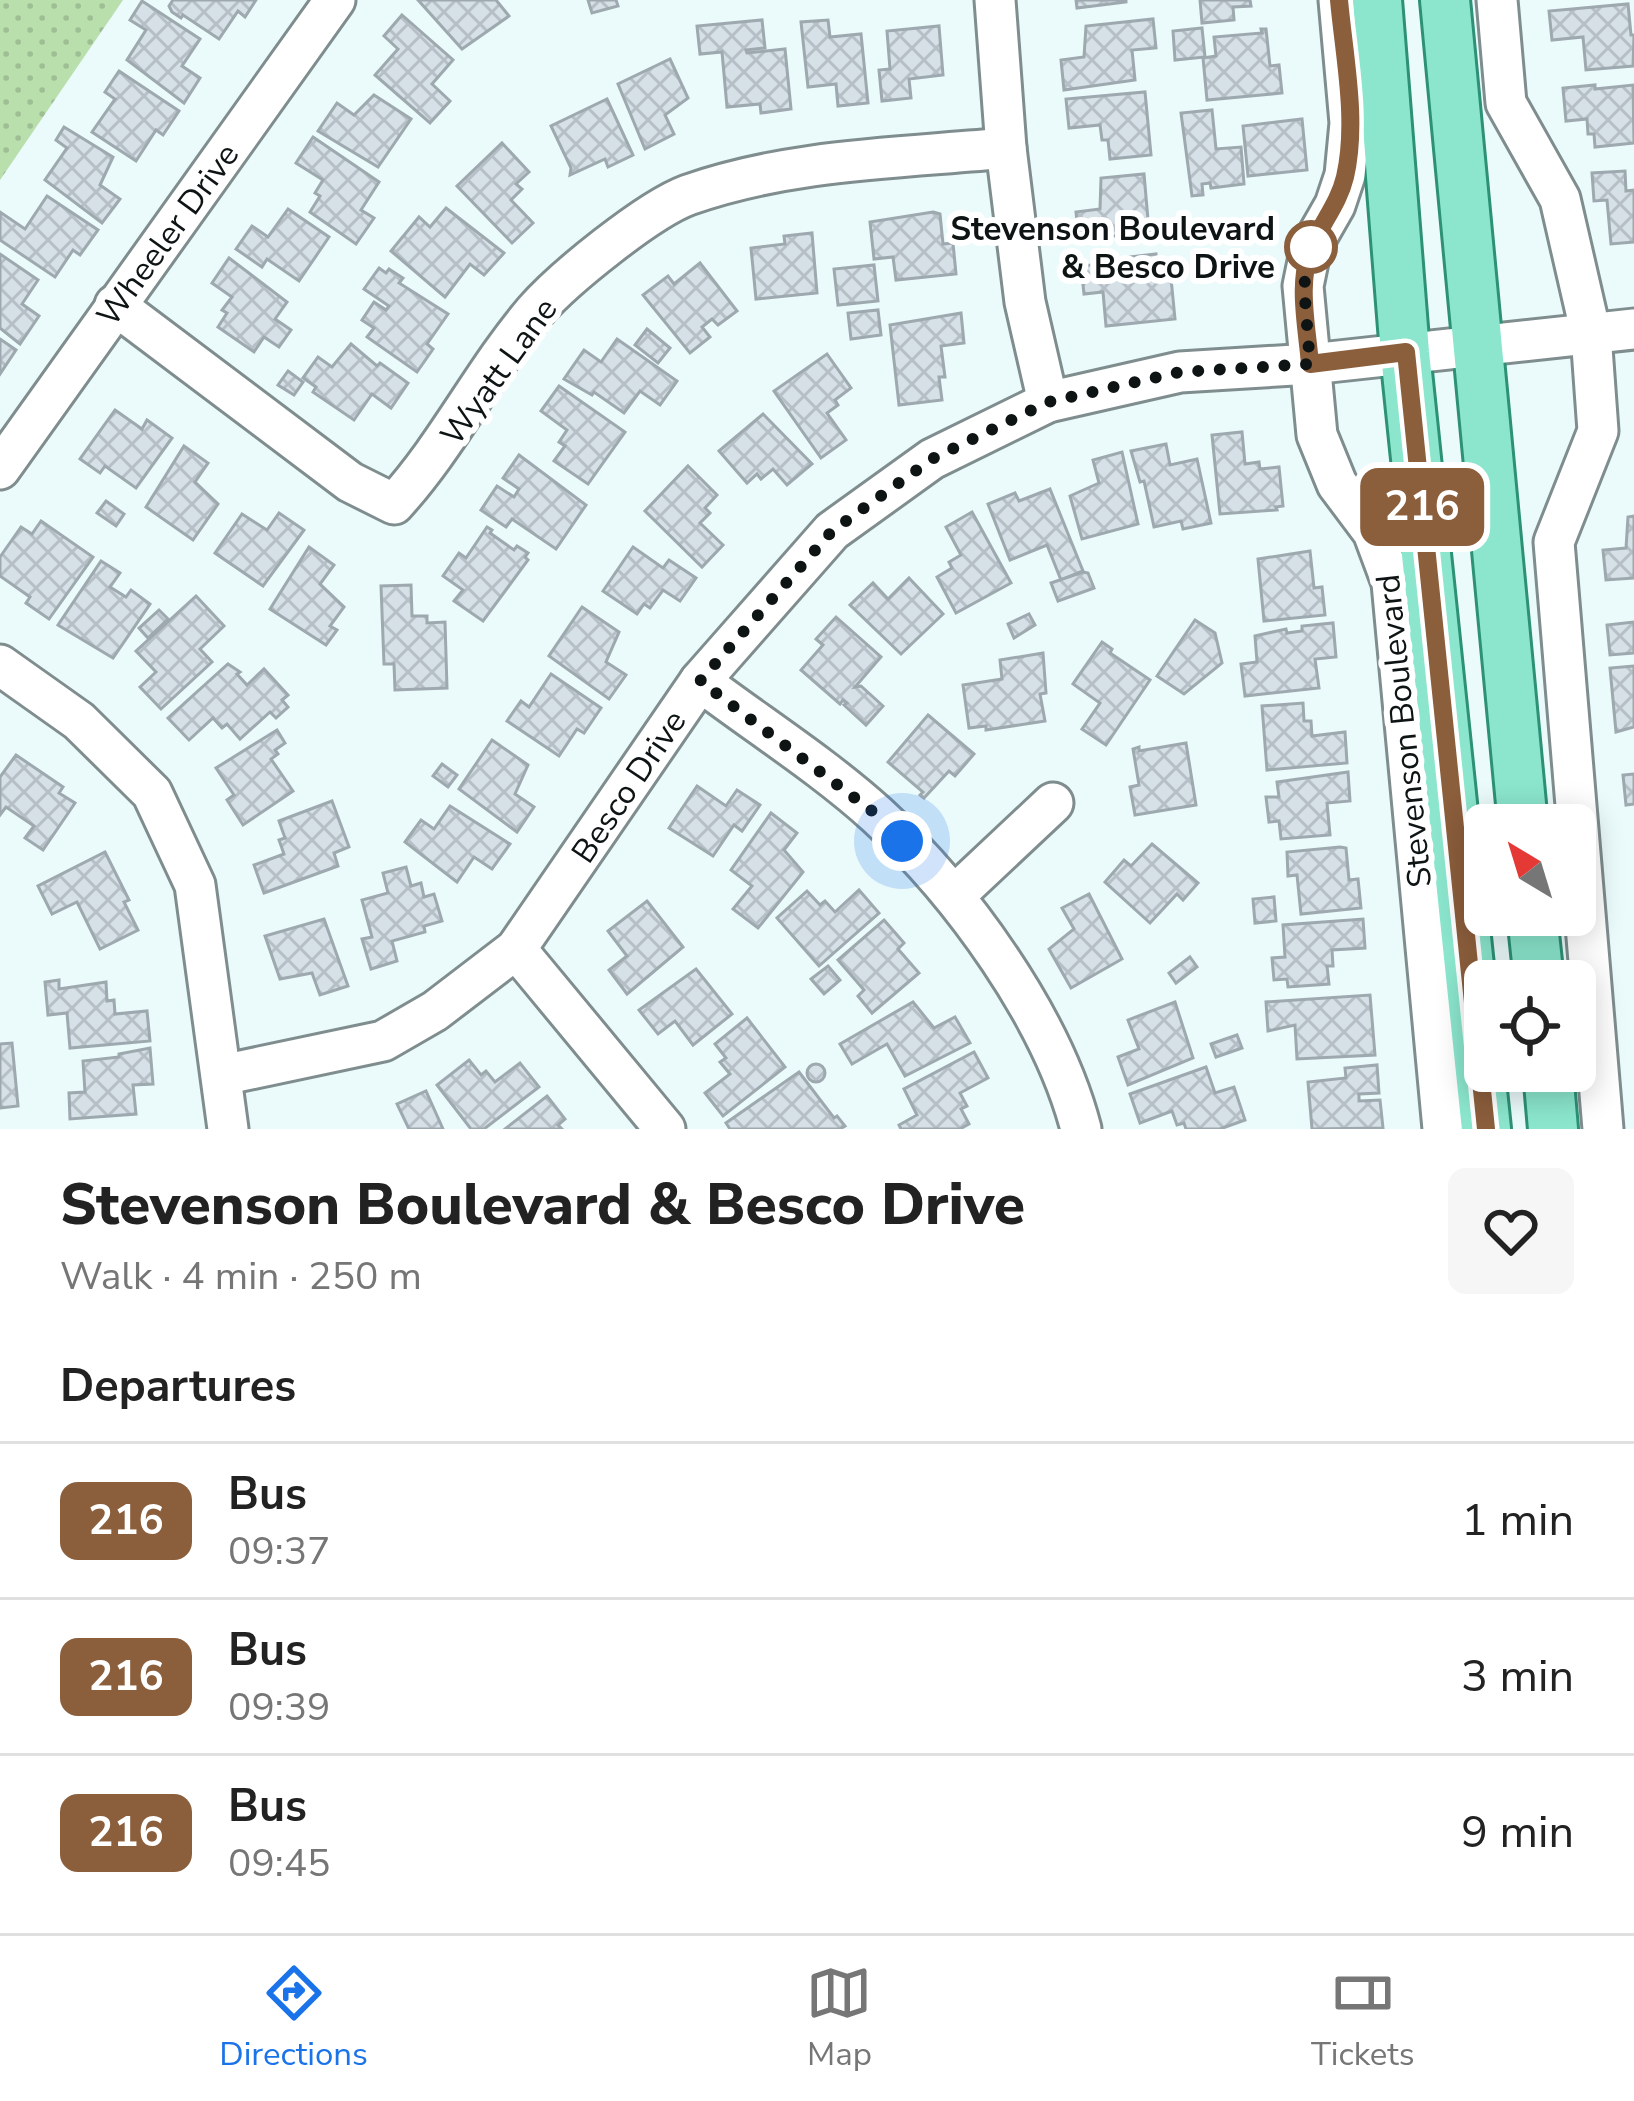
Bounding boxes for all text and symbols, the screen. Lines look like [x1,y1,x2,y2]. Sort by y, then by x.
street label: Wheeler Drive [87,134,250,335]
place label: Stevenson Boulevard & Besco Drive [950,207,1275,290]
marker: Stevenson Boulevard & Besco Drive [1286,222,1336,272]
street label: Wyatt Lane [430,289,568,455]
line badge: 216 [1353,468,1491,546]
text: 216 [1384,478,1460,535]
street label: Stevenson Boulevard [1366,572,1443,890]
street label: Besco Drive [561,701,697,872]
north arrow [1464,804,1596,936]
map controls [1464,804,1596,1092]
your location [872,811,932,871]
button: locate [1464,960,1596,1092]
text: Stevenson Boulevard & Besco Drive [60,1166,1025,1244]
button: heart [1448,1168,1574,1294]
text: Walk · 4 min · 250 m [60,1250,422,1303]
text: Departures [60,1356,296,1417]
text: Bus [228,1464,307,1525]
text: 1 min [1461,1490,1574,1551]
text: 216 [88,1492,164,1549]
text: 09:37 [228,1525,331,1578]
text: Bus [228,1620,307,1681]
text: 3 min [1461,1646,1574,1707]
text: 216 [88,1648,164,1705]
text: 09:39 [228,1681,331,1734]
text: Bus [228,1776,307,1837]
text: 9 min [1461,1802,1574,1863]
text: 216 [88,1804,164,1861]
text: 09:45 [228,1837,331,1890]
tab: Directions [219,1960,368,2077]
tab: Map [806,1960,872,2077]
tab: Tickets [1311,1960,1415,2077]

